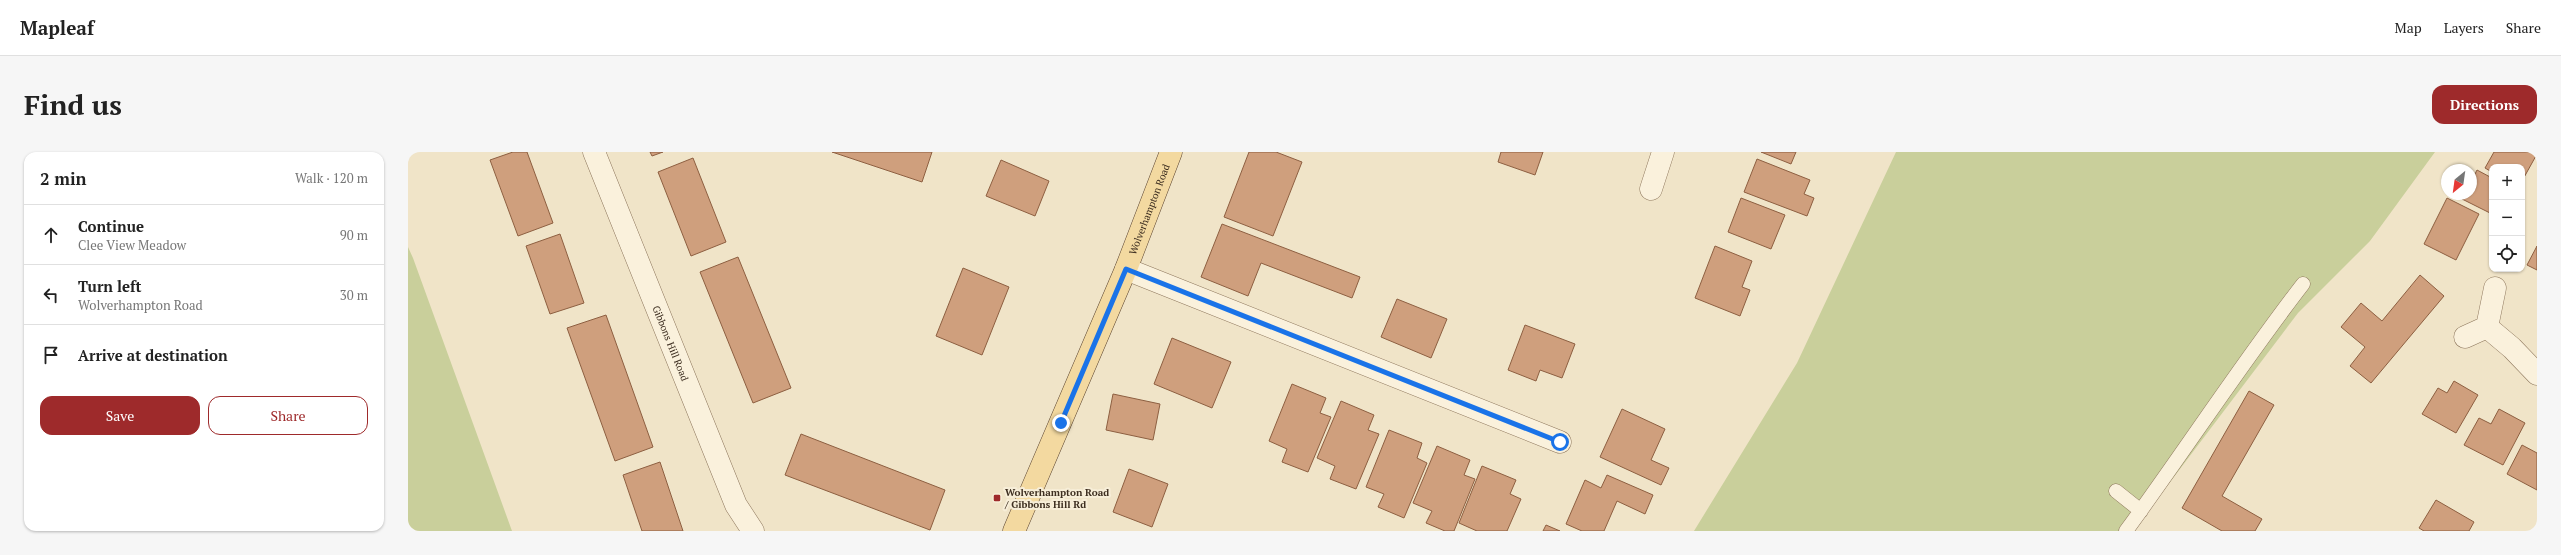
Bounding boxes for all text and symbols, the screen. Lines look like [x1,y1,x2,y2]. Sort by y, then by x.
text: Mapleaf [20,15,94,40]
text: Map [2395,18,2422,37]
text: Layers [2444,18,2484,37]
text: Share [2506,18,2541,37]
button: Directions [2432,85,2537,124]
text: Find us [24,86,122,123]
street label: Wolverhampton Road [1126,162,1173,257]
north arrow [2441,164,2477,200]
map controls [2489,164,2525,272]
button: + [2489,164,2525,200]
text: 2 min [40,167,87,190]
text: Walk · 120 m [295,169,368,187]
button: − [2489,200,2525,236]
text: Continue [78,216,144,236]
icon: ahead [40,224,62,246]
text: 90 m [340,226,368,244]
text: Clee View Meadow [78,236,186,254]
button: locate [2489,236,2525,272]
text: Turn left [78,276,142,296]
icon: left [40,284,62,306]
text: 30 m [340,286,368,304]
text: Wolverhampton Road [78,296,203,314]
street label: Gibbons Hill Road [649,304,692,383]
icon: arrive [40,344,62,366]
text: Arrive at destination [78,345,228,365]
button: Save [40,396,200,435]
button: Share [208,396,368,435]
route end [1052,414,1070,432]
route start [1551,433,1569,451]
place label: Wolverhampton Road / Gibbons Hill Rd [1004,486,1109,511]
marker: Wolverhampton Road / Gibbons Hill Rd [992,493,1002,503]

